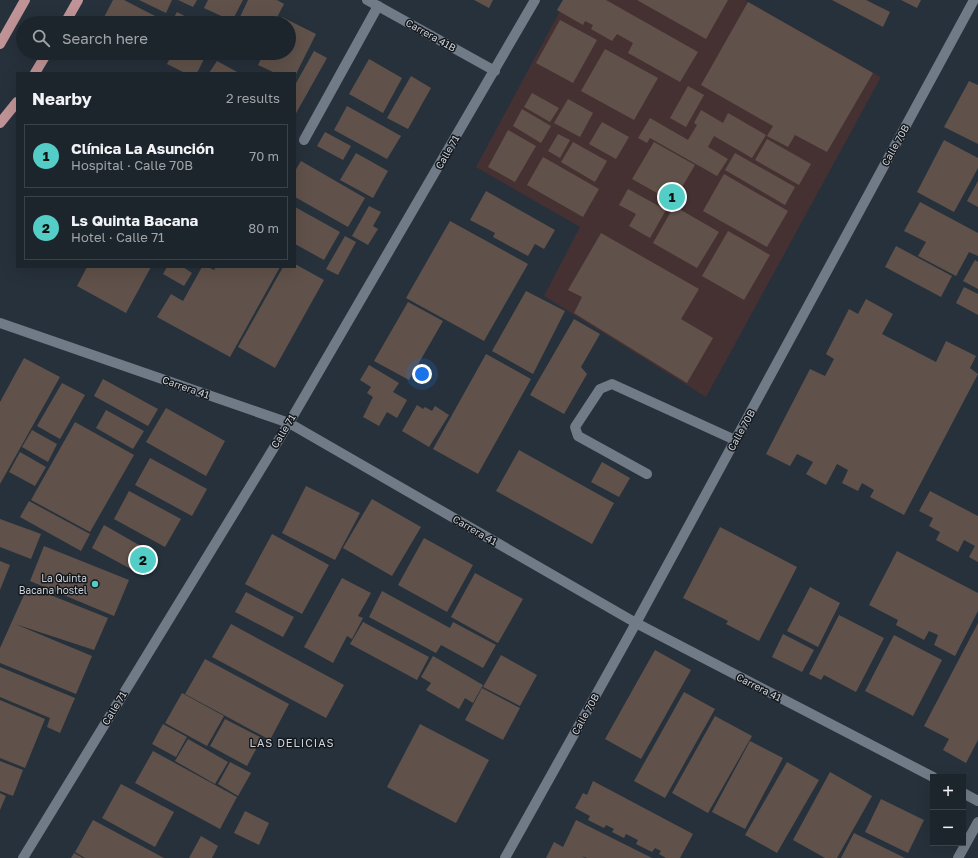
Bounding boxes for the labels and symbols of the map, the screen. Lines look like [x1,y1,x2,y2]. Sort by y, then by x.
street label: Carrera 41B [404,16,458,54]
street label: Calle 70B [879,122,911,168]
street label: Calle 71 [433,133,462,171]
pin: 1 [659,182,685,212]
your location [412,364,432,384]
street label: Carrera 41 [161,373,211,401]
street label: Calle 70B [725,407,757,453]
street label: Calle 71 [268,412,298,450]
street label: Carrera 41 [451,513,499,547]
pin: 2 [130,545,156,575]
place label: La Quinta Bacana hostel [19,572,87,596]
marker: La Quinta Bacana hostel [90,579,100,589]
street label: Carrera 41 [735,671,784,704]
street label: Calle 71 [99,689,129,727]
street label: Calle 70B [569,691,601,737]
district label: LAS DELICIAS [249,736,335,749]

